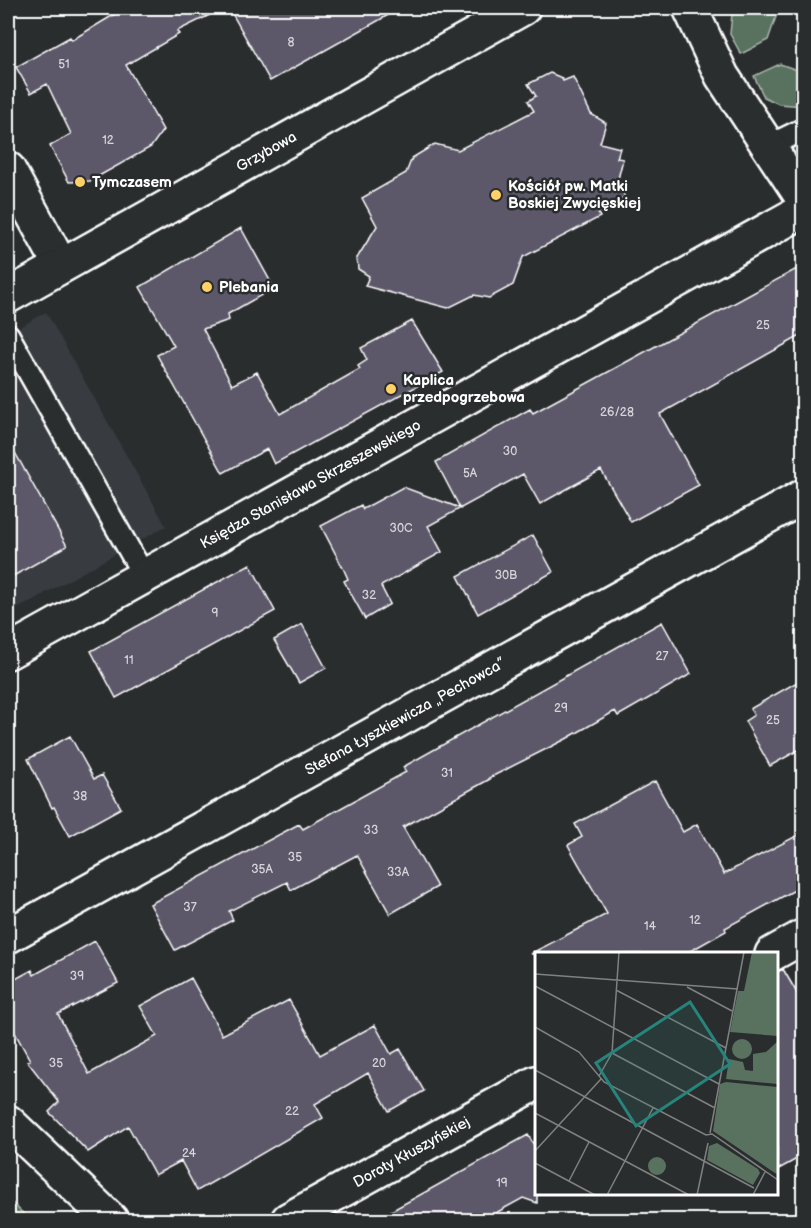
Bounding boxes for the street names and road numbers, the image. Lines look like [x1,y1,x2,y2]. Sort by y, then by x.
street label: Grzybowa [233,127,300,176]
street label: Księdza Stanisława Skrzeszewskiego [197,415,424,553]
street label: Stefana Łyszkiewicza „Pechowca” [302,653,509,779]
street label: Doroty Kłuszyńskiej [350,1112,473,1192]

